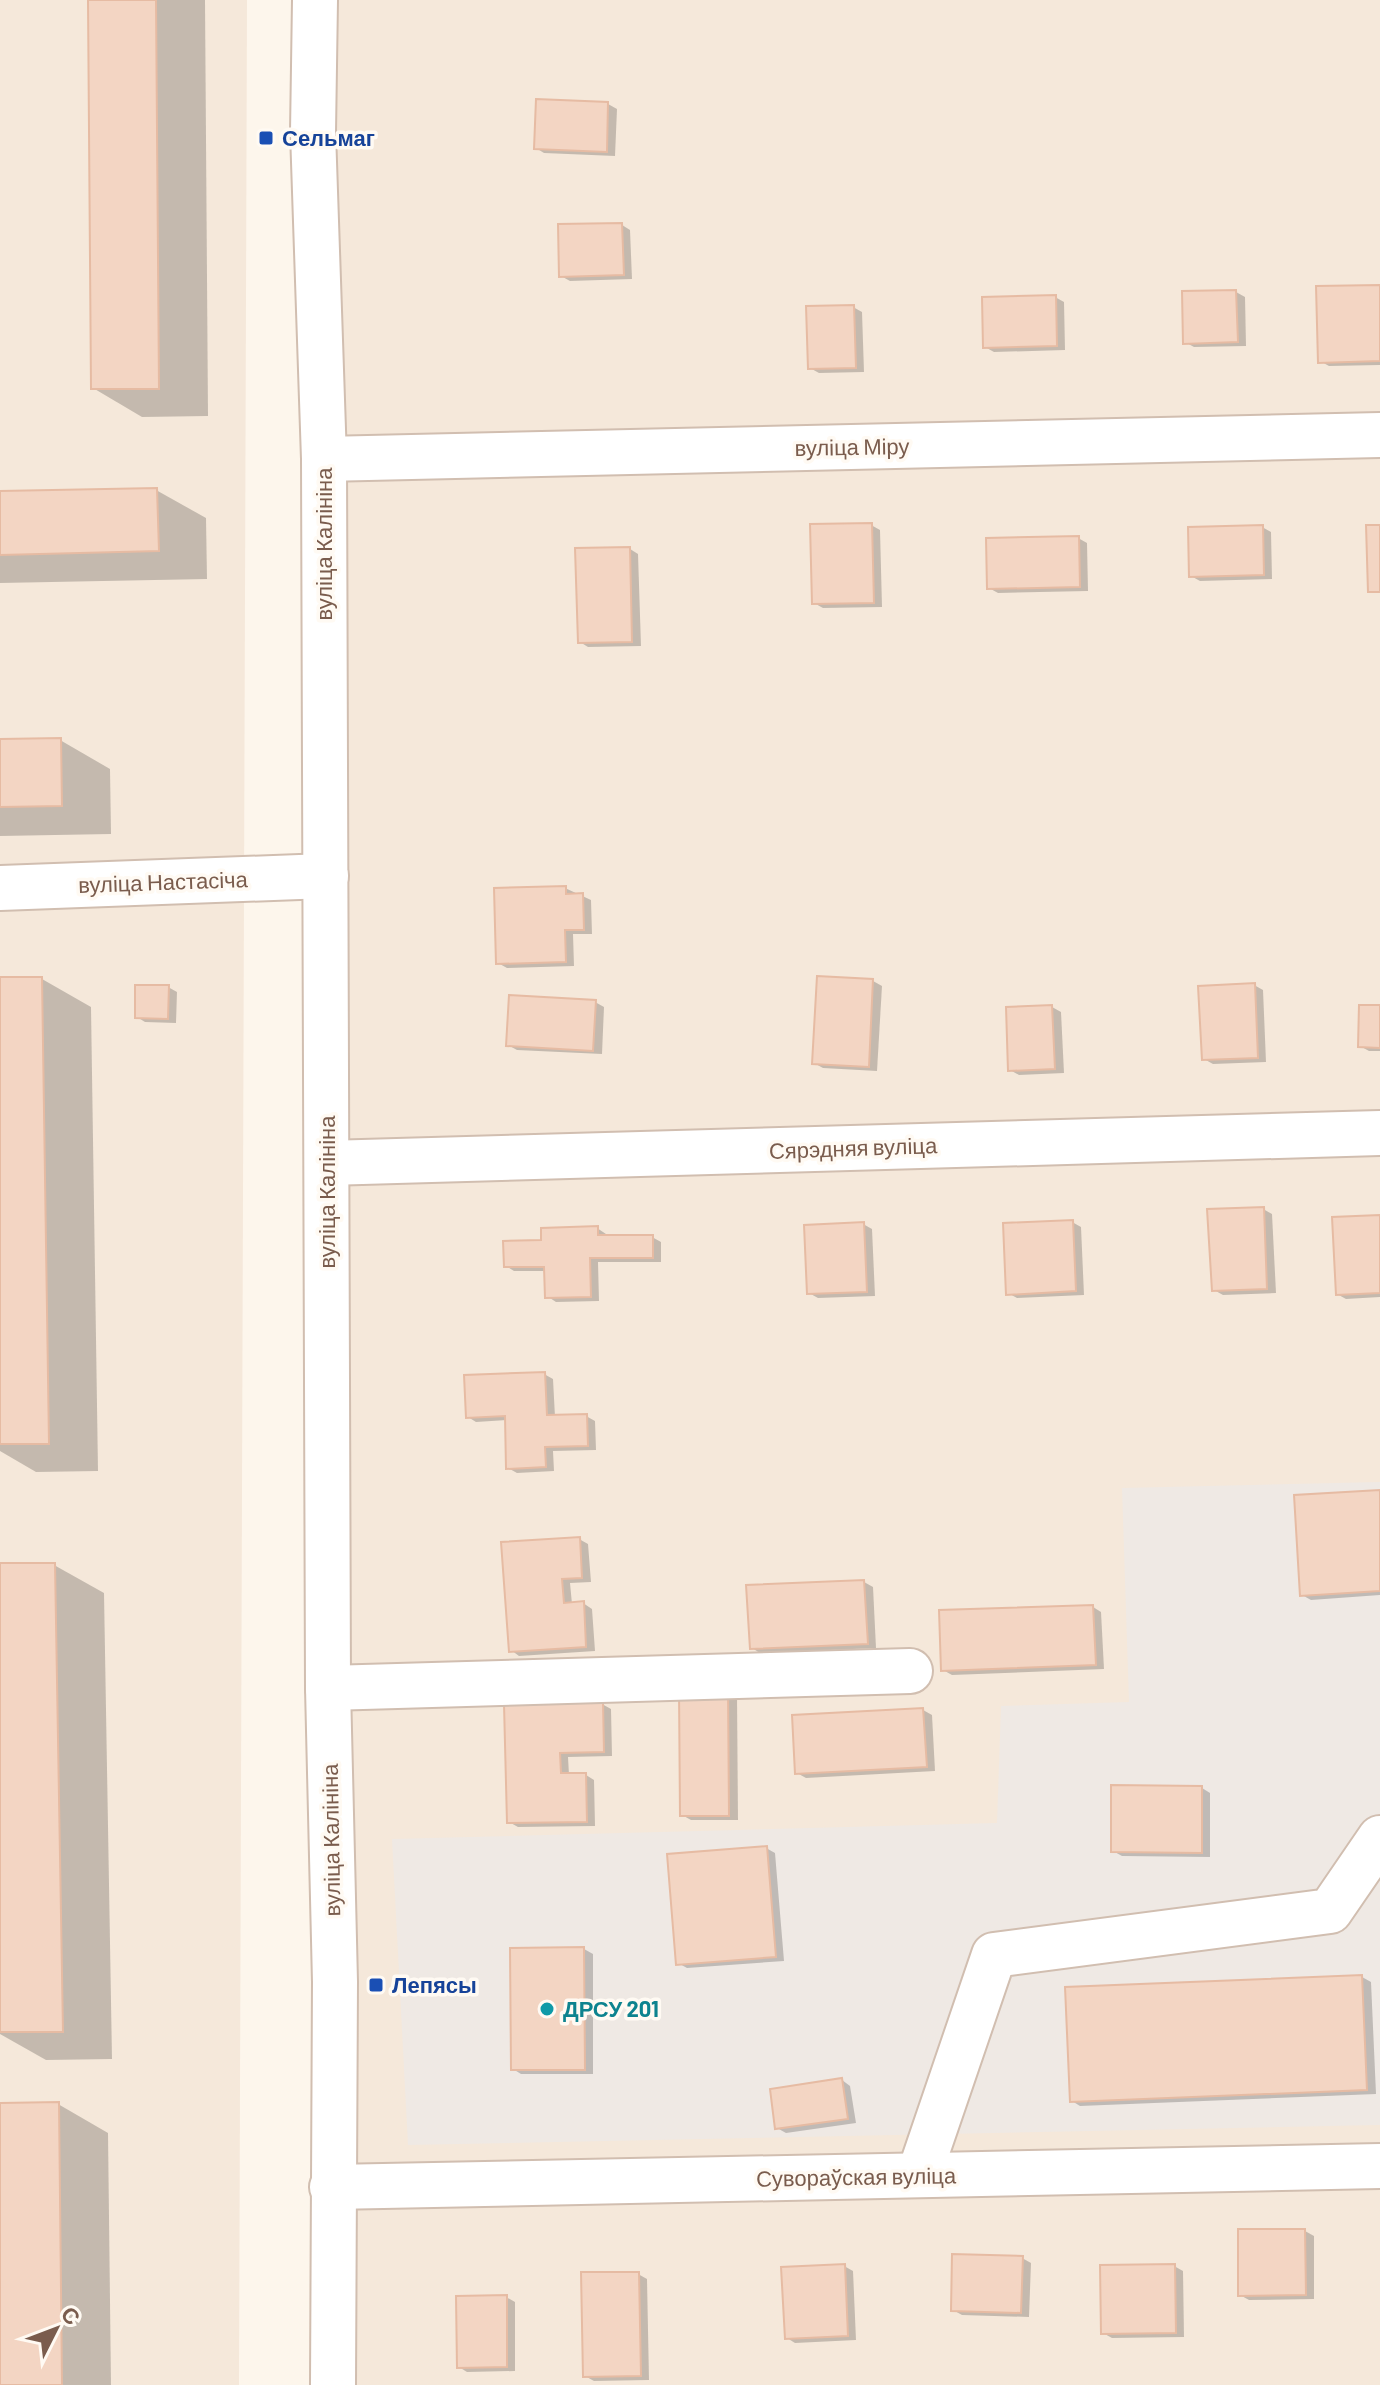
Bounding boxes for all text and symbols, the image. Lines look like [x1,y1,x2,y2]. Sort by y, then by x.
place label: Сельмаг [282,124,375,150]
marker: Сельмаг [257,129,275,147]
street label: вуліца Міру [794,432,910,461]
street label: вуліца Калініна [310,467,337,620]
street label: вуліца Настасіча [78,865,249,898]
street label: вуліца Калініна [313,1115,340,1268]
street label: Сярэдняя вуліца [768,1131,938,1164]
street label: вуліца Калініна [316,1763,345,1917]
place label: Лепясы [392,1971,477,1997]
marker: Лепясы [367,1976,385,1994]
place label: ДРСУ 201 [563,1995,659,2022]
marker: ДРСУ 201 [538,2000,556,2018]
street label: Сувораўская вуліца [756,2161,957,2192]
north arrow [16,2289,96,2369]
text: С [57,2300,87,2330]

